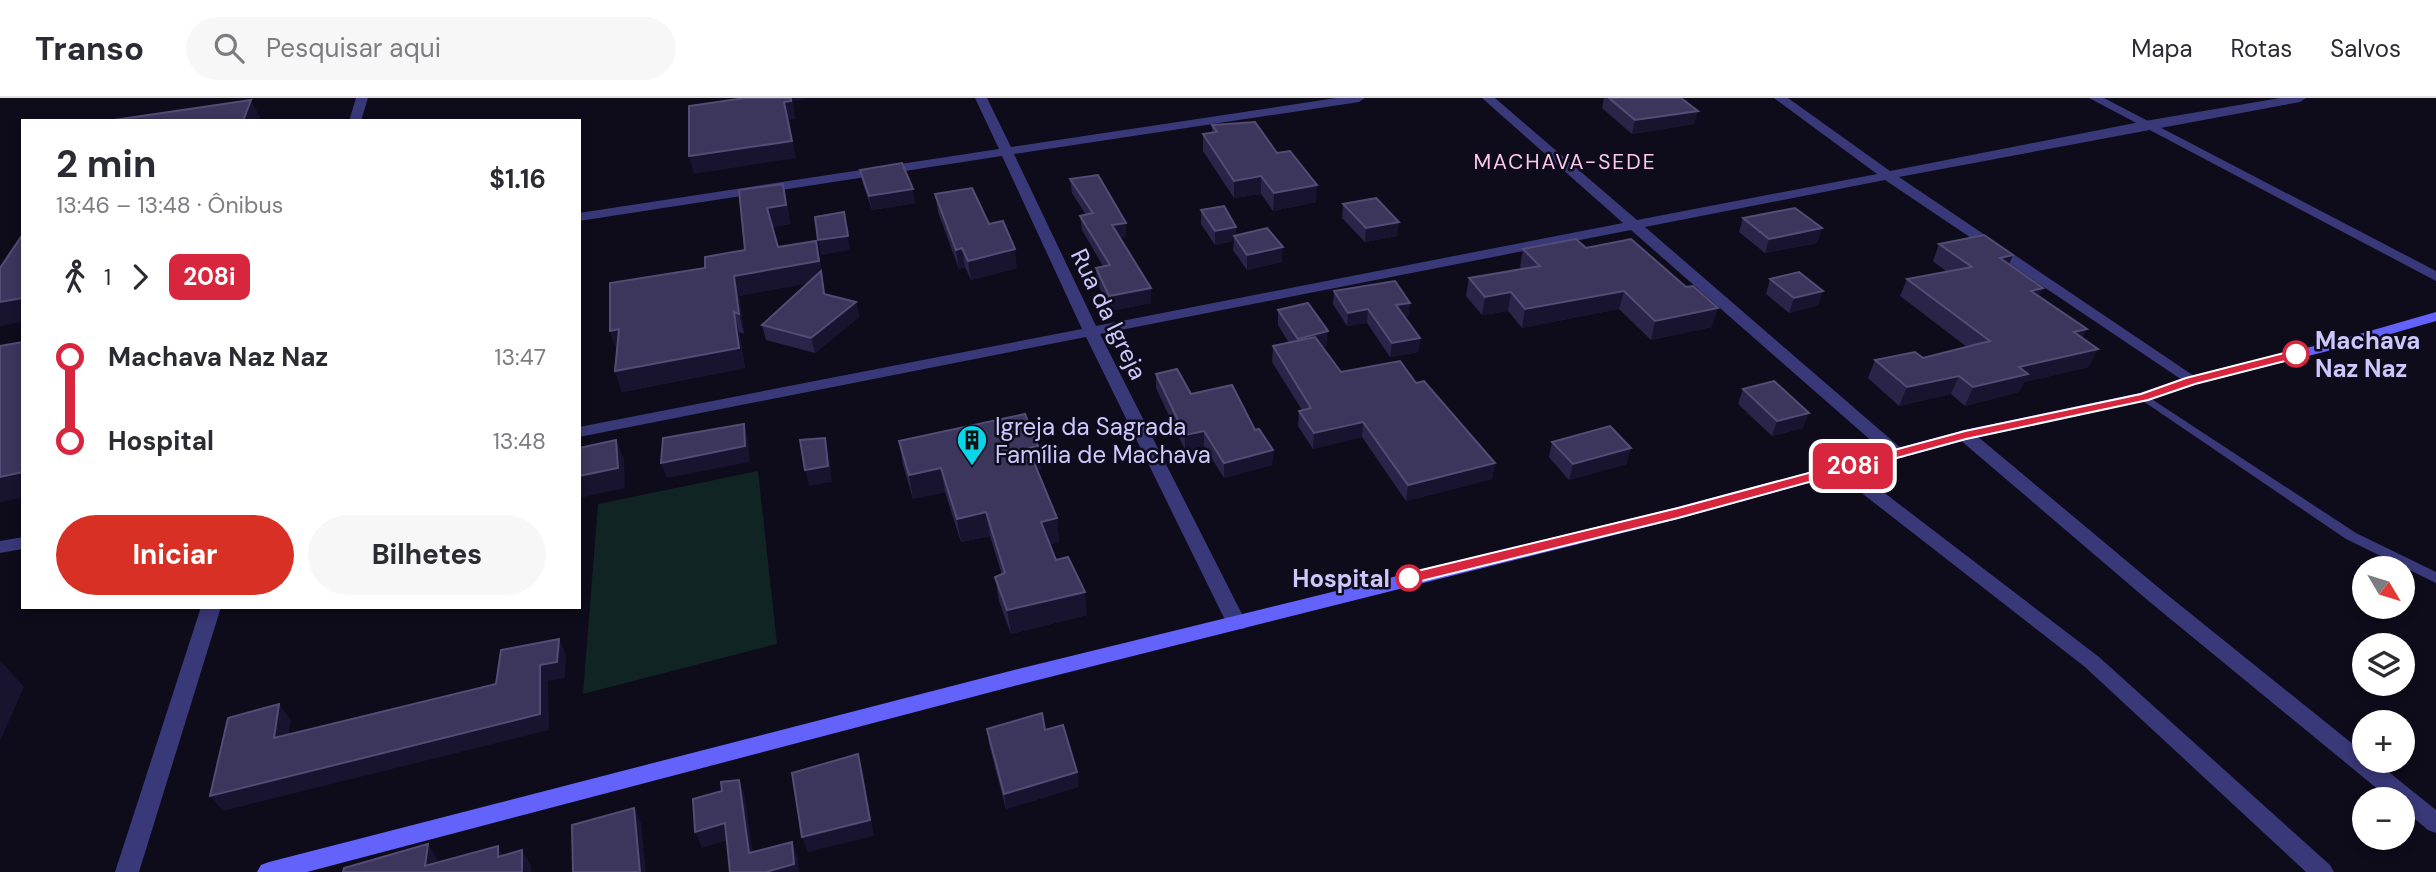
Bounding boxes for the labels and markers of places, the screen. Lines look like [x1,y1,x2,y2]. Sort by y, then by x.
place label: Machava Naz Naz [2315,325,2420,384]
marker: Machava Naz Naz [2283,341,2309,367]
place label: Igreja da Sagrada Família de Machava [995,411,1211,470]
building icon: Igreja da Sagrada Família de Machava [955,423,989,467]
place label: Hospital [1292,563,1390,594]
marker: Hospital [1396,565,1422,591]

